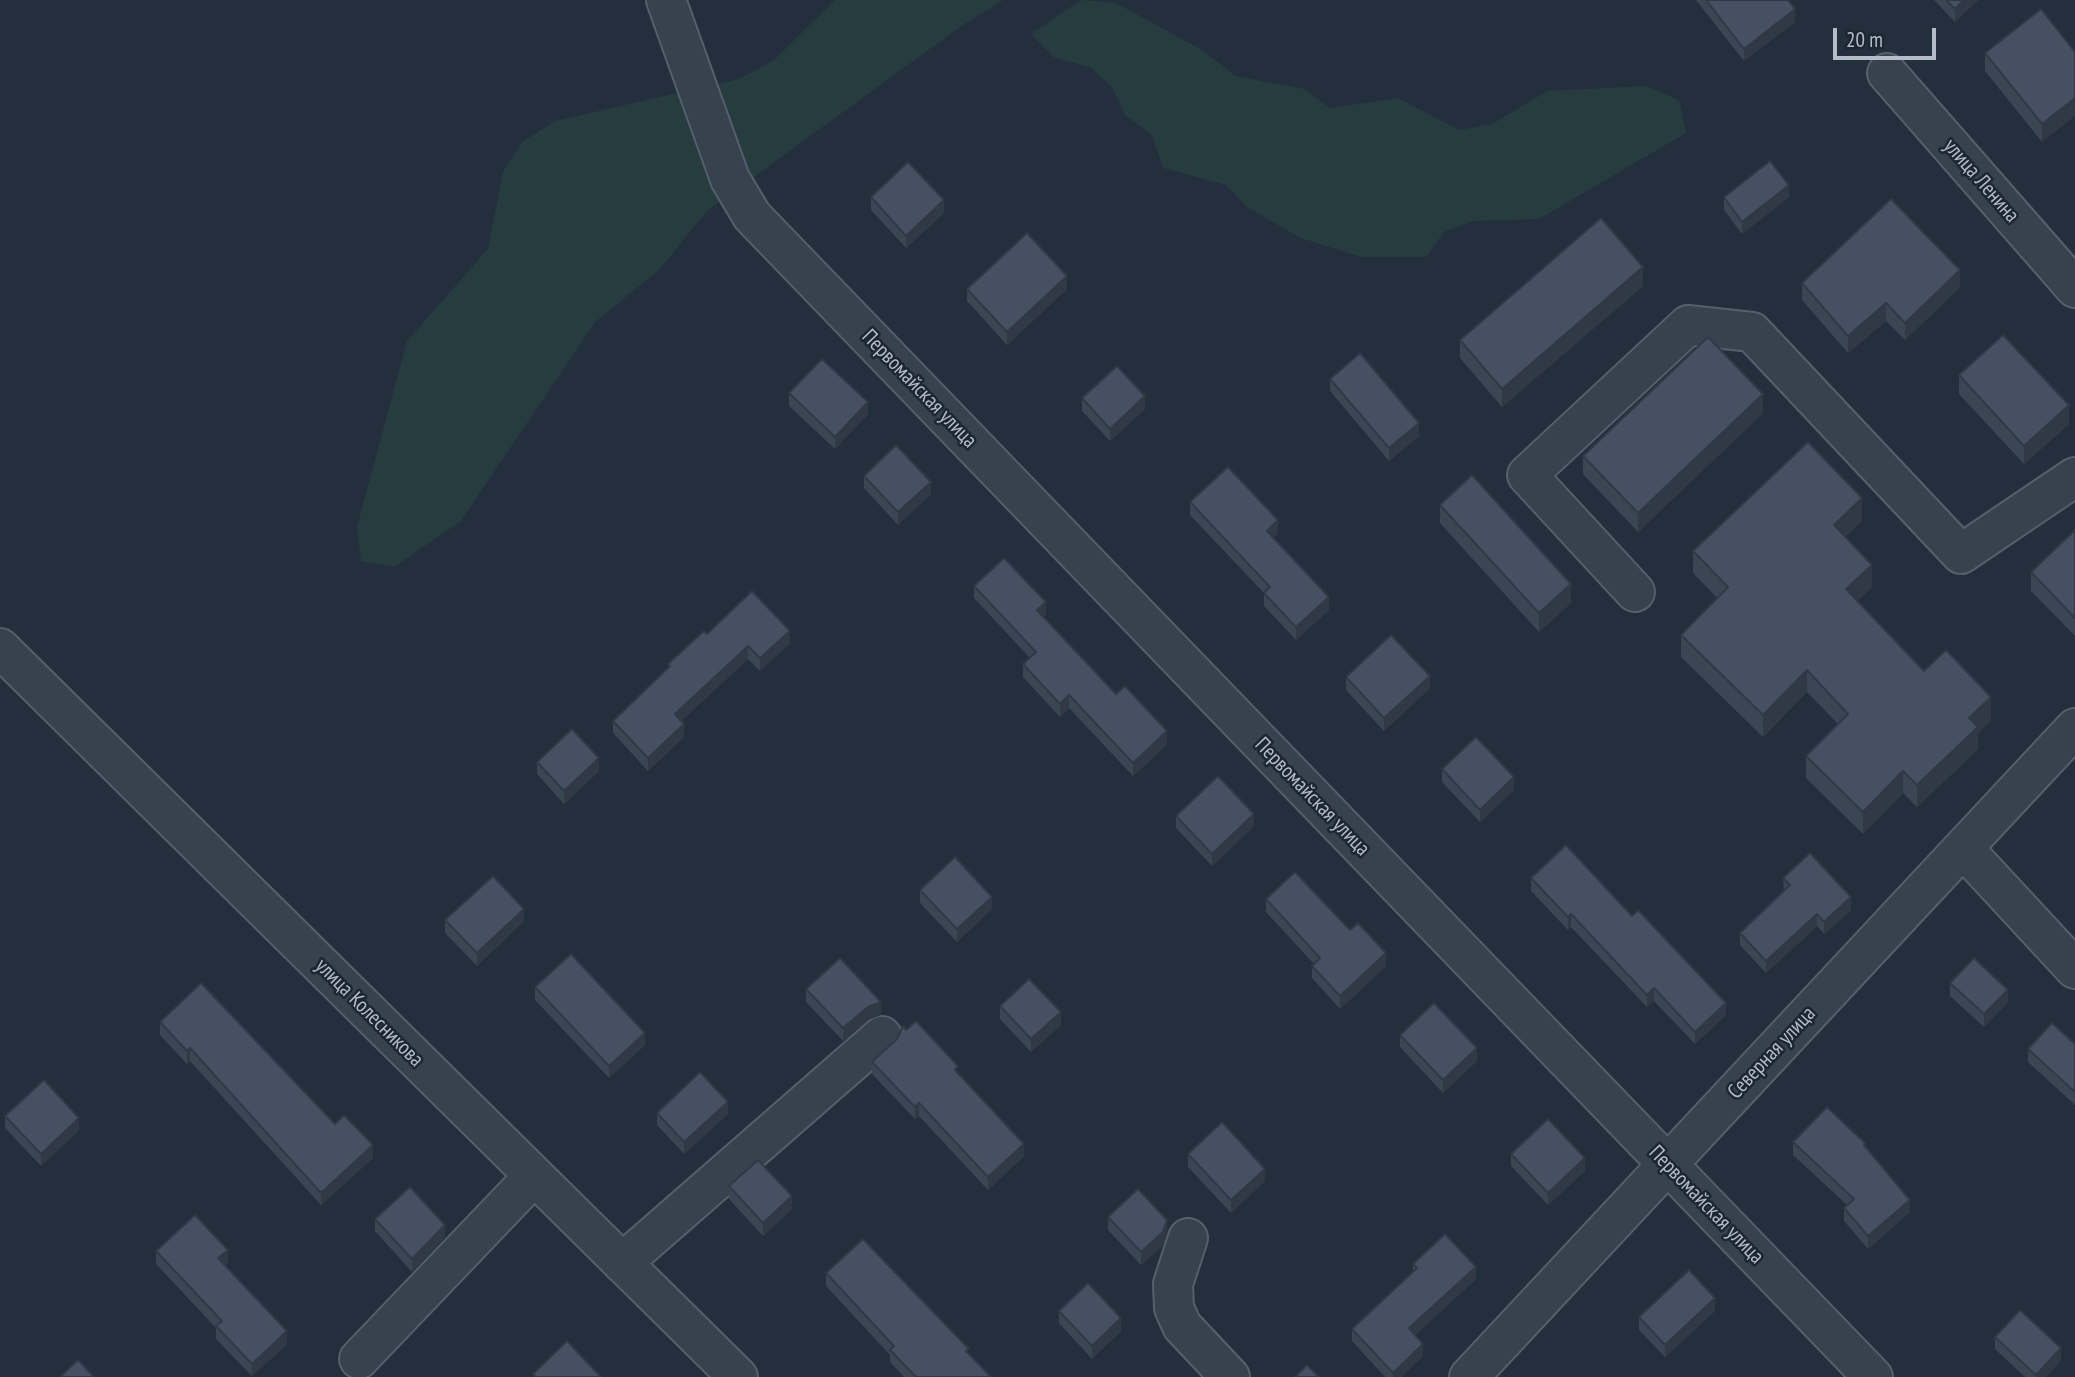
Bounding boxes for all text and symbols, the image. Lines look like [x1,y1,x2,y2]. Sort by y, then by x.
scale bar [1837,14,1940,58]
text: 20 m [1846,26,1883,53]
street label: улица Ленина [1938,134,2024,228]
street label: Первомайская улица [856,325,982,453]
street label: Первомайская улица [1249,733,1375,861]
street label: улица Колесникова [310,954,428,1072]
street label: Северная улица [1723,1002,1821,1104]
street label: Первомайская улица [1643,1141,1769,1269]

